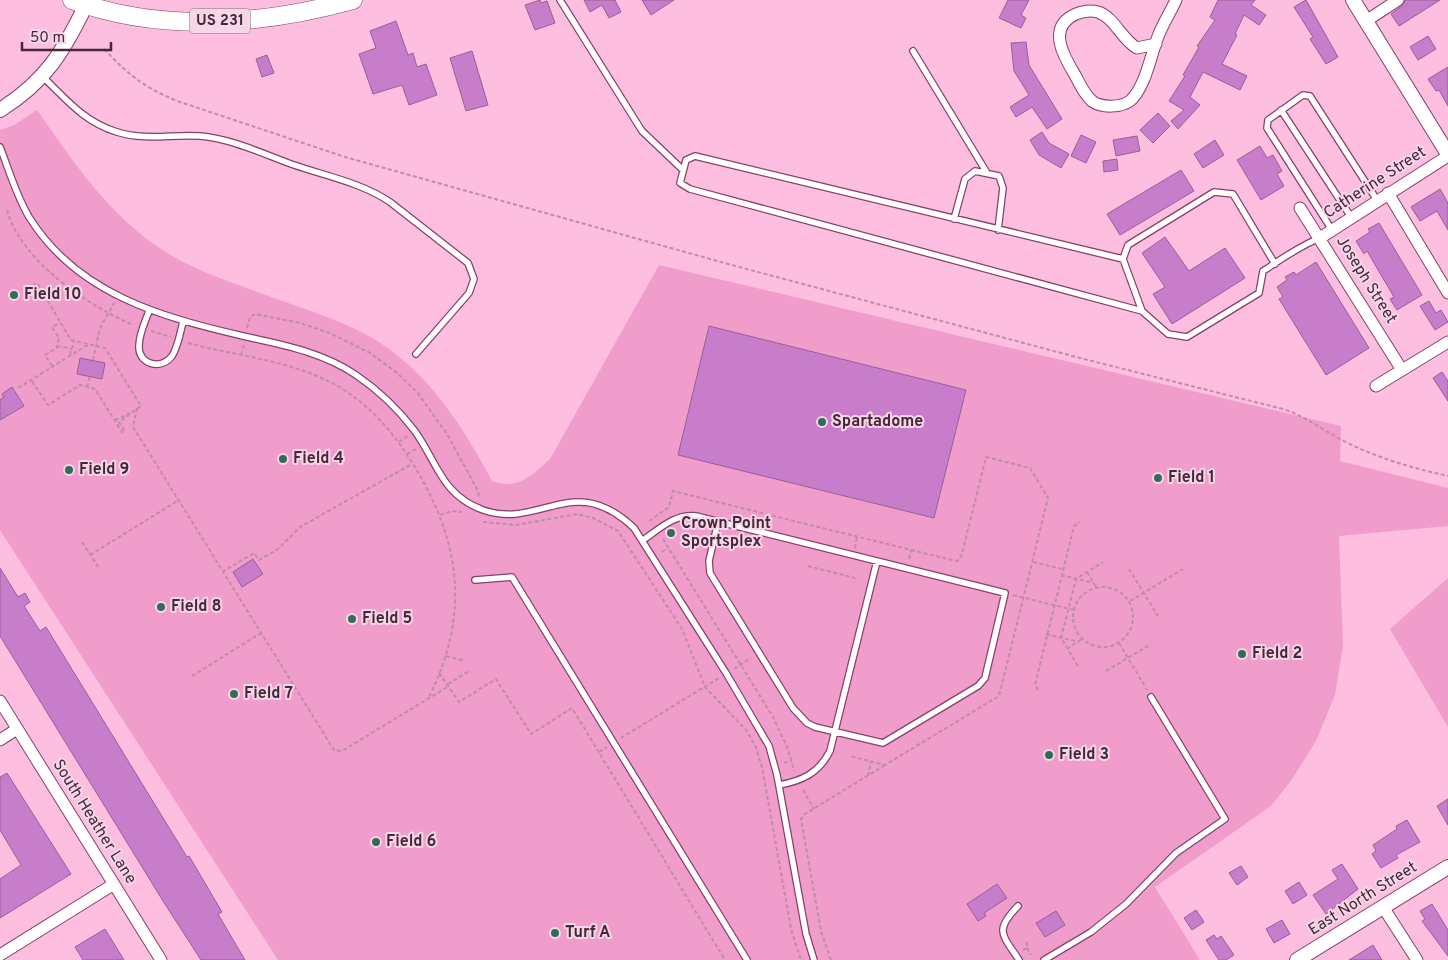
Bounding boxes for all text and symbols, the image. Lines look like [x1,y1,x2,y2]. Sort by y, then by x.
road number: US 231 [190,8,250,34]
scale bar [22,20,111,52]
text: 50 m [30,29,65,48]
street label: Catherine Street [1320,142,1430,224]
street label: Joseph Street [1331,233,1401,327]
place label: Field 10 [24,285,81,305]
marker: Field 10 [8,289,20,301]
place label: Spartadome [832,412,923,432]
marker: Spartadome [816,416,828,428]
place label: Field 4 [293,449,344,469]
marker: Field 4 [277,453,289,465]
place label: Field 9 [79,460,129,480]
marker: Field 9 [63,464,75,476]
place label: Field 1 [1168,468,1215,488]
marker: Field 1 [1152,472,1164,484]
place label: Crown Point Sportsplex [681,514,771,552]
marker: Crown Point Sportsplex [665,527,677,539]
place label: Field 8 [171,597,222,617]
marker: Field 8 [155,601,167,613]
place label: Field 5 [362,609,412,629]
marker: Field 5 [346,613,358,625]
place label: Field 2 [1252,644,1302,664]
marker: Field 2 [1236,648,1248,660]
place label: Field 7 [244,684,293,704]
marker: Field 7 [228,688,240,700]
place label: Field 3 [1059,745,1109,765]
marker: Field 3 [1043,749,1055,761]
street label: South Heather Lane [48,756,140,888]
place label: Field 6 [386,832,436,852]
marker: Field 6 [370,836,382,848]
street label: East North Street [1305,858,1421,940]
place label: Turf A [565,923,610,943]
marker: Turf A [549,927,561,939]

